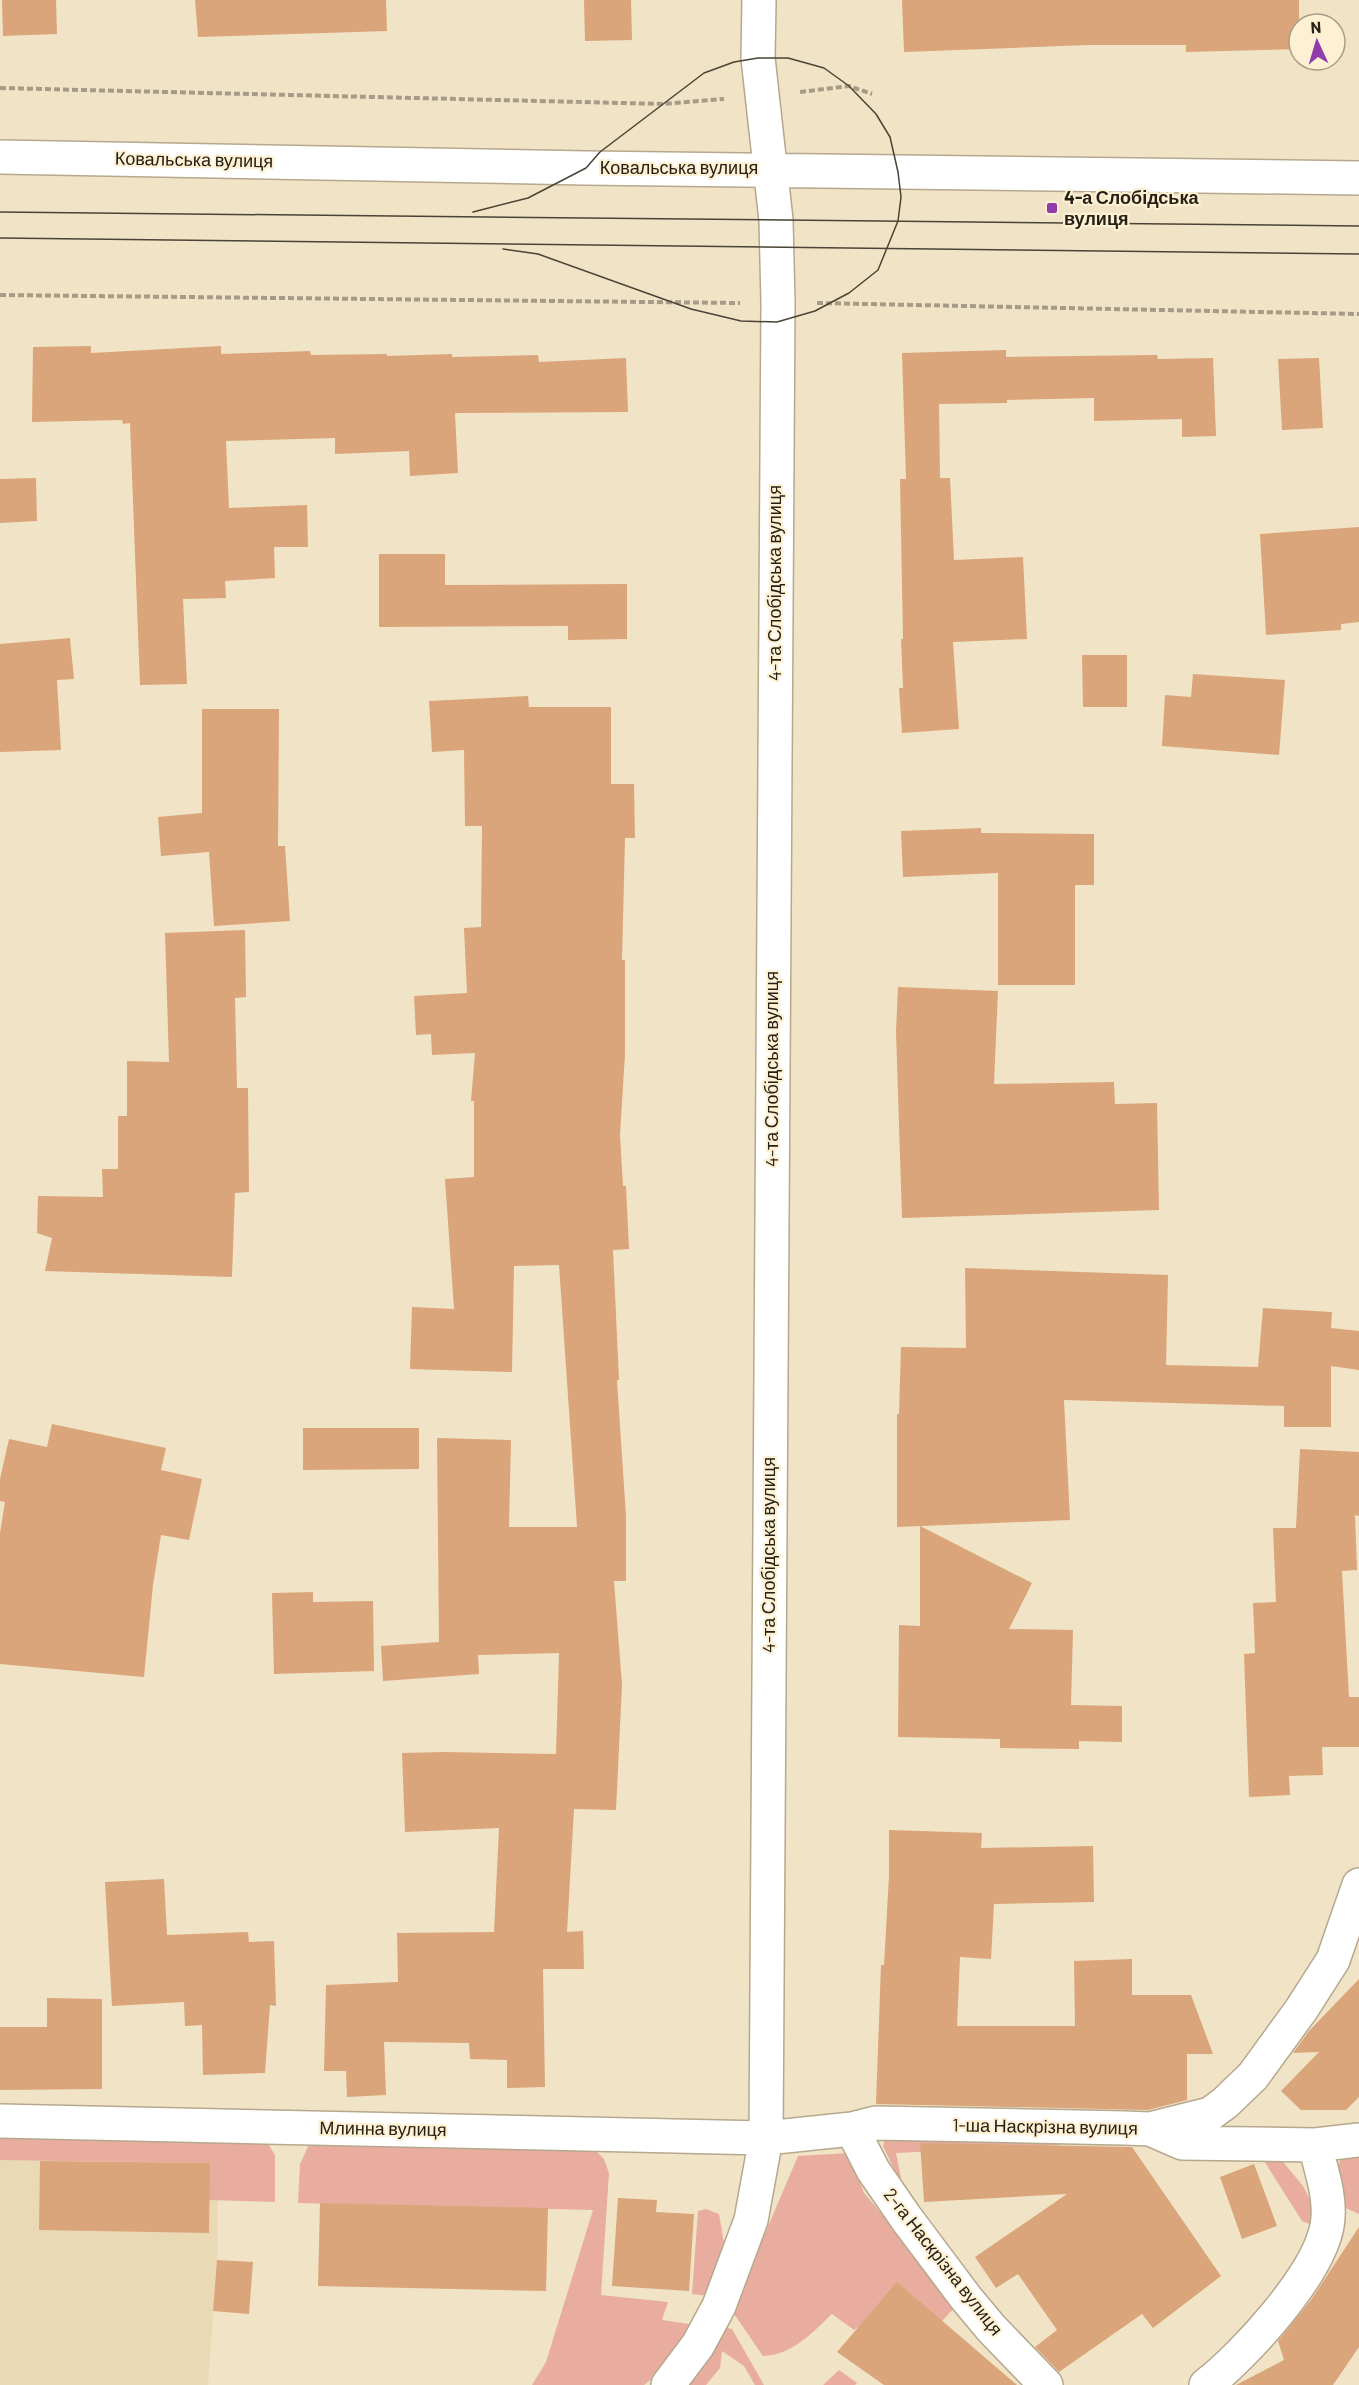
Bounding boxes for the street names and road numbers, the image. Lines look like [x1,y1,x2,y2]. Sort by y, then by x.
street label: Ковальська вулиця [115,147,273,171]
street label: Ковальська вулиця [600,156,758,178]
street label: 4-та Слобідська вулиця [763,485,785,681]
street label: 4-та Слобідська вулиця [760,971,782,1167]
street label: 4-та Слобідська вулиця [757,1457,779,1653]
street label: 1-ша Наскрізна вулиця [952,2113,1138,2139]
street label: Млинна вулиця [319,2116,447,2140]
street label: 2-га Наскрізна вулиця [880,2183,1008,2339]

